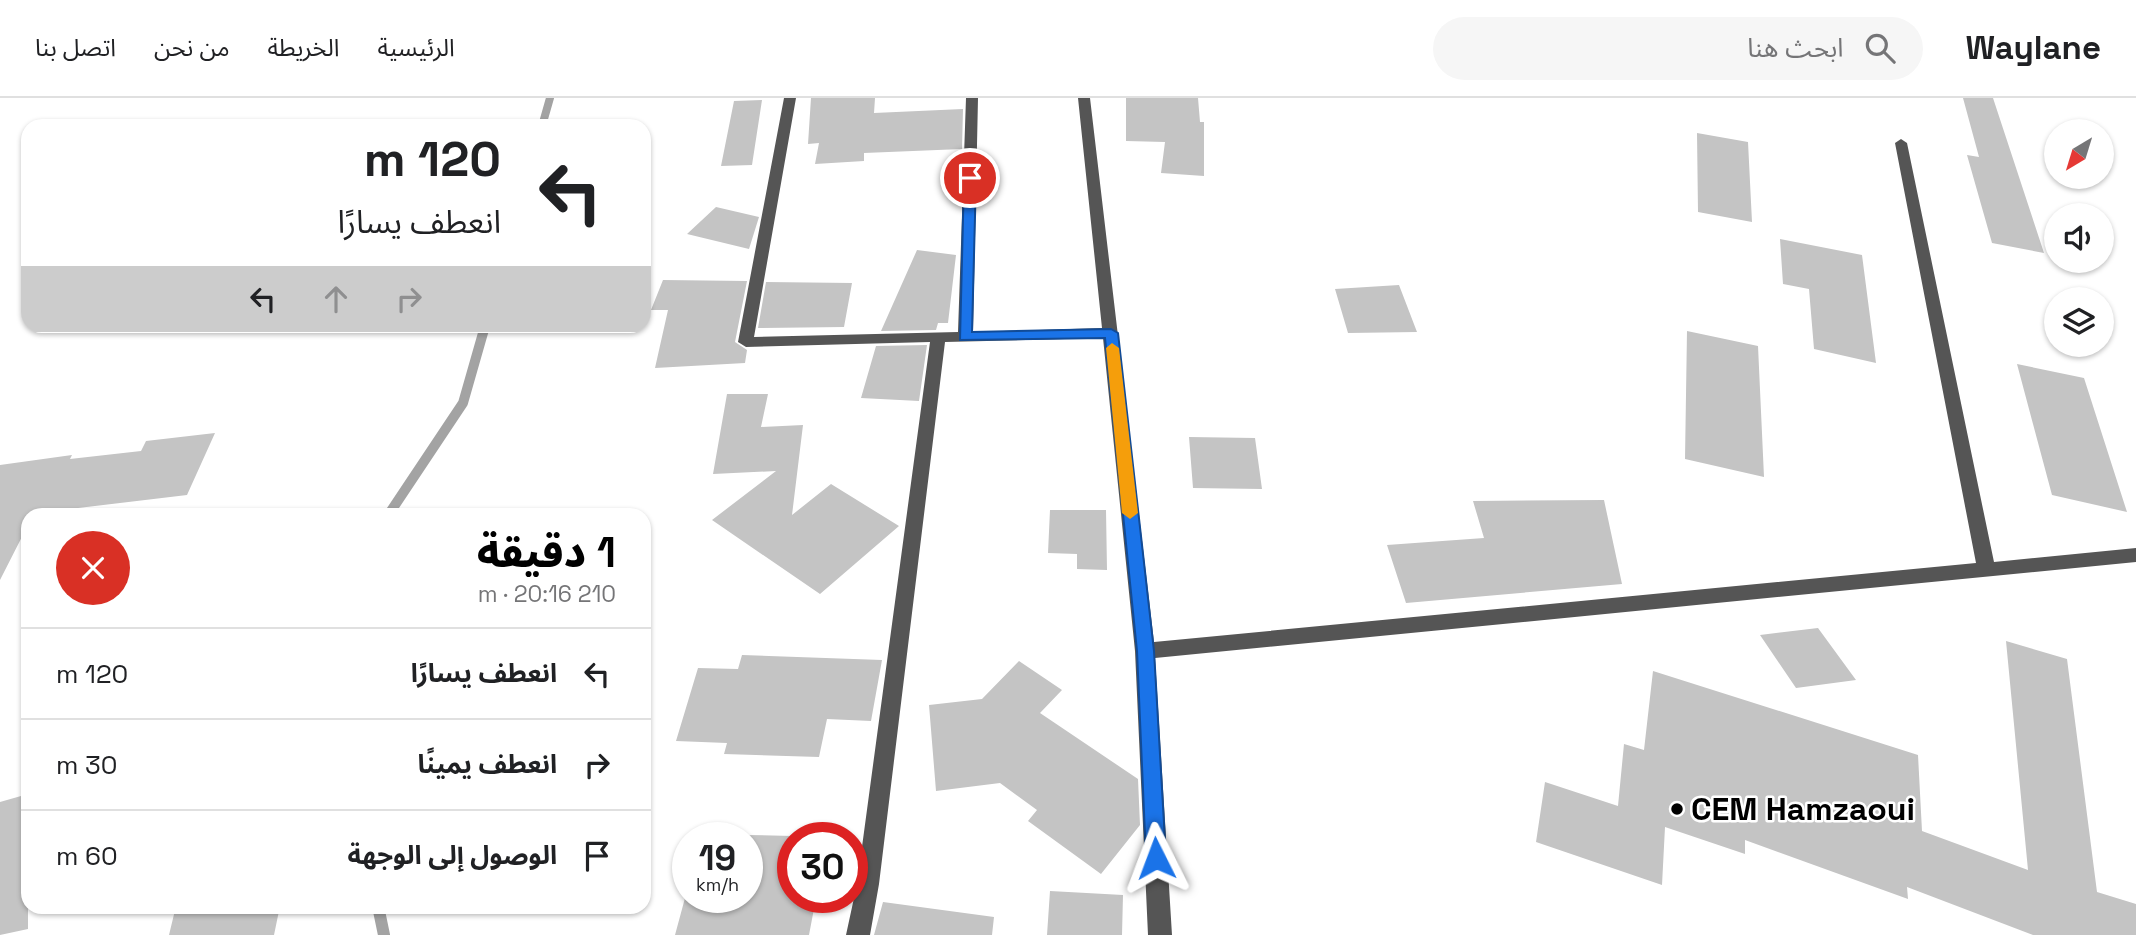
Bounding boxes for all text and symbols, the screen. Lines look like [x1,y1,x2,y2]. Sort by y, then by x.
search box [1433,17,1923,80]
text: Waylane [1965,27,2101,69]
icon: search [1861,29,1899,67]
text: ابحث هنا [1747,31,1843,65]
text: اتصل بنا [35,32,116,63]
text: من نحن [154,32,230,63]
text: الخريطة [268,32,340,63]
text: الرئيسية [378,32,455,63]
north arrow [2044,119,2114,189]
map controls [2044,119,2114,357]
text: 120 m [364,128,501,190]
icon: left [525,147,616,238]
pin [940,148,1000,208]
icon: arrive [951,159,989,197]
text: انعطف يسارًا [337,202,501,242]
button: sound [2044,203,2114,273]
icon: left [244,280,282,318]
icon: ahead [317,280,355,318]
icon: right [390,280,428,318]
button: layers [2044,287,2114,357]
text: 1 دقيقة [477,526,616,579]
button: close [56,531,130,605]
text: 210 m · 20:16 [478,579,616,609]
icon: left [578,655,616,693]
text: انعطف يسارًا [411,656,557,690]
text: 120 m [56,657,128,691]
icon: right [578,746,616,784]
text: انعطف يمينًا [417,747,557,781]
text: 30 m [56,748,117,782]
place label: CEM Hamzaoui [1691,789,1915,829]
marker: CEM Hamzaoui [1669,801,1685,817]
position arrow [1119,821,1193,895]
speed limit sign: 30 [777,822,868,913]
text: 19 [699,836,736,880]
icon: arrive [578,837,616,875]
text: الوصول إلى الوجهة [347,838,557,872]
text: 60 m [56,839,118,873]
text: km/h [696,873,739,896]

